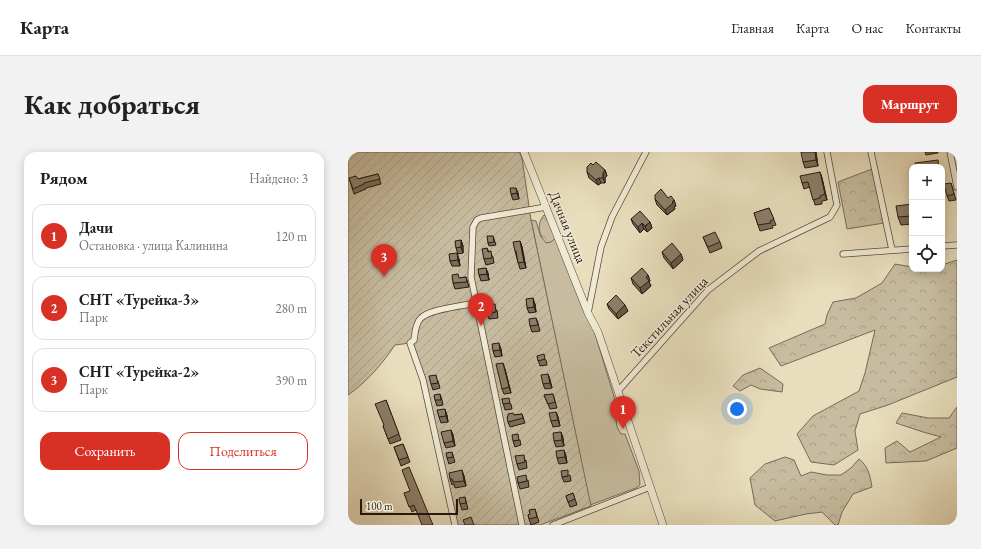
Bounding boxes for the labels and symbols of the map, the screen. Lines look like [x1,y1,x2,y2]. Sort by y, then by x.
street label: Дачная улица [545,188,591,266]
pin: 3 [371,244,397,277]
street label: Текстильная улица [626,272,712,362]
pin: 2 [468,293,494,326]
pin: 1 [610,396,636,429]
your location [727,399,747,419]
scale bar [360,497,458,516]

